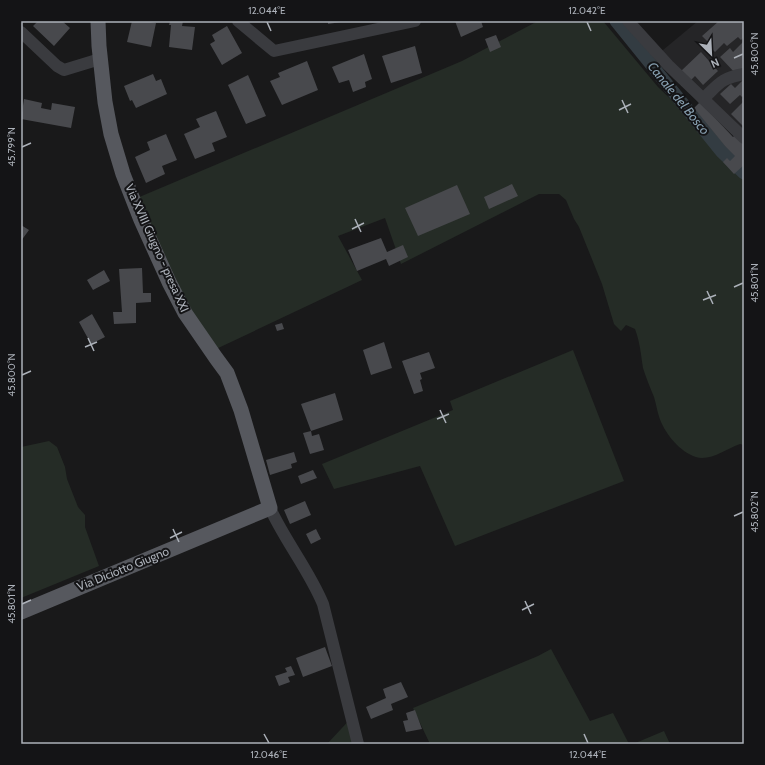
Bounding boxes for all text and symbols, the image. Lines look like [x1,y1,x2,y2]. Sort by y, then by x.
text: 12.044°E [248,4,286,17]
text: 12.042°E [569,4,606,17]
text: 45.800°N [748,32,761,76]
north arrow [691,34,731,74]
text: N [709,55,721,71]
water label: Canale del Bosco [645,58,713,138]
text: 45.799°N [5,127,18,167]
street label: Via XVIII Giugno - presa XXI [122,181,193,314]
text: 45.801°N [748,263,761,303]
text: 45.800°N [5,353,18,397]
text: 45.802°N [748,491,761,533]
street label: Via Diciotto Giugno [75,543,171,594]
text: 45.801°N [5,584,18,624]
text: 12.046°E [250,748,288,761]
text: 12.044°E [569,748,607,761]

